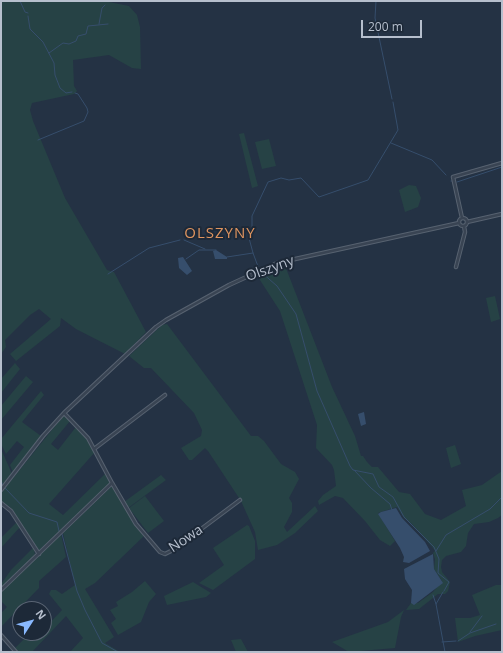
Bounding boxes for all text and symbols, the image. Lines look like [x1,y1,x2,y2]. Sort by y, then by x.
scale bar [363,12,424,38]
text: 200 m [368,18,403,35]
district label: OLSZYNY [184,225,256,243]
street label: Olszyny [244,253,296,285]
street label: Nowa [166,522,206,556]
north arrow [12,601,52,641]
text: N [33,606,50,622]

